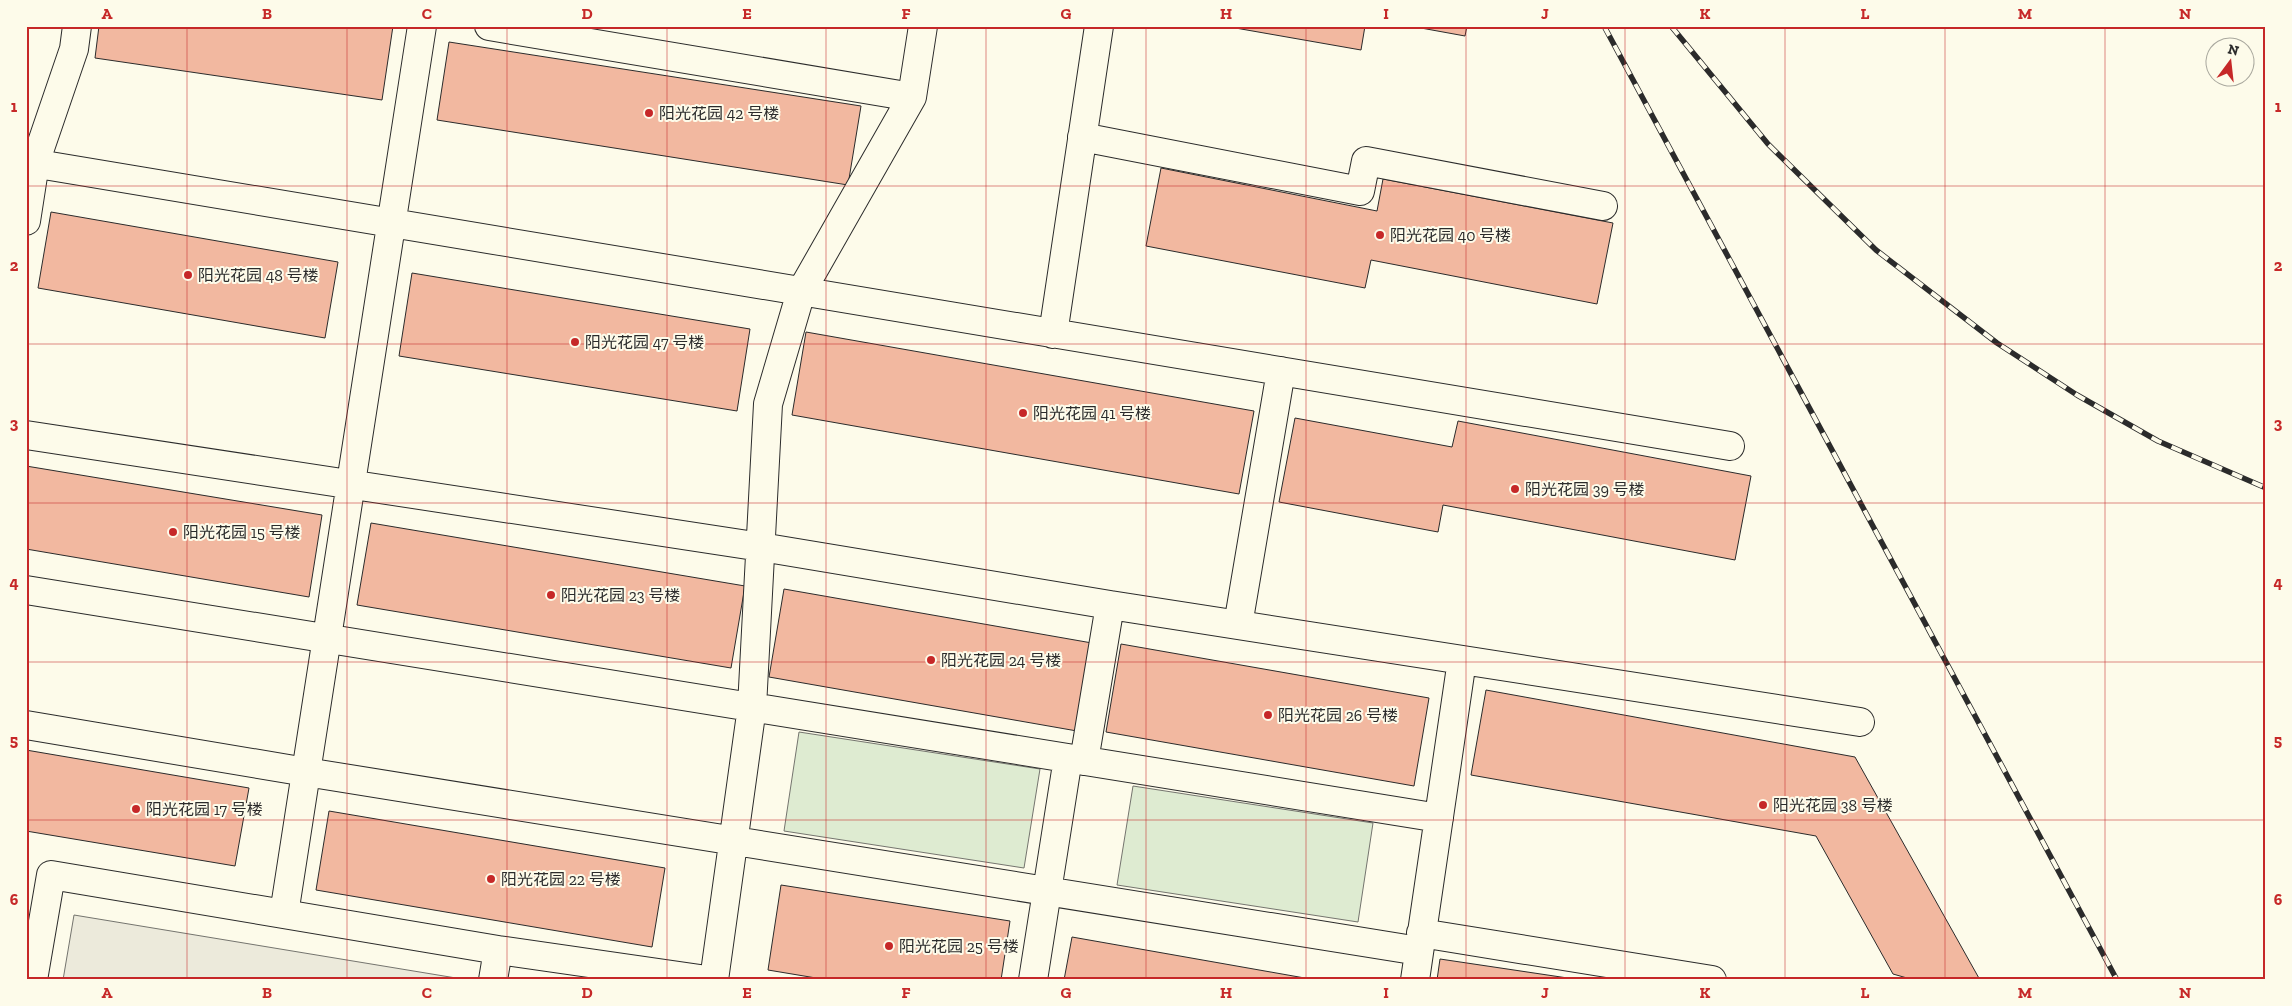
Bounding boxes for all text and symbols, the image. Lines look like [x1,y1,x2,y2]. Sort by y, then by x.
text: A [102,4,113,23]
text: B [262,4,272,23]
text: C [422,4,432,23]
text: D [581,4,593,23]
text: E [742,4,752,23]
text: F [901,4,911,23]
text: G [1061,4,1072,23]
text: H [1220,4,1232,23]
text: I [1383,4,1389,23]
text: J [1541,4,1549,23]
text: K [1700,4,1711,23]
text: L [1861,4,1870,23]
text: M [2018,4,2032,23]
text: N [2179,4,2191,23]
north arrow [2204,38,2254,88]
text: N [2226,40,2241,60]
text: 1 [11,97,18,116]
text: 1 [2275,97,2282,116]
place label: 阳光花园 42 号楼 [659,104,779,123]
marker: 阳光花园 42 号楼 [643,107,655,119]
place label: 阳光花园 40 号楼 [1390,226,1511,245]
marker: 阳光花园 40 号楼 [1374,229,1386,241]
text: 2 [10,256,19,275]
text: 2 [2274,256,2283,275]
place label: 阳光花园 48 号楼 [198,266,319,285]
marker: 阳光花园 48 号楼 [182,269,194,281]
place label: 阳光花园 47 号楼 [585,333,704,352]
marker: 阳光花园 47 号楼 [569,336,581,348]
place label: 阳光花园 41 号楼 [1033,404,1151,423]
marker: 阳光花园 41 号楼 [1017,407,1029,419]
text: 3 [10,414,19,433]
text: 3 [2274,414,2283,433]
place label: 阳光花园 39 号楼 [1525,480,1645,499]
marker: 阳光花园 39 号楼 [1509,483,1521,495]
place label: 阳光花园 15 号楼 [183,523,301,542]
marker: 阳光花园 15 号楼 [167,526,179,538]
text: 4 [9,573,19,592]
text: 4 [2273,573,2283,592]
place label: 阳光花园 23 号楼 [561,586,680,605]
marker: 阳光花园 23 号楼 [545,589,557,601]
place label: 阳光花园 24 号楼 [941,651,1061,670]
marker: 阳光花园 24 号楼 [925,654,937,666]
place label: 阳光花园 26 号楼 [1278,706,1398,725]
marker: 阳光花园 26 号楼 [1262,709,1274,721]
text: 5 [10,731,18,750]
text: 5 [2274,731,2282,750]
place label: 阳光花园 38 号楼 [1773,796,1893,815]
marker: 阳光花园 38 号楼 [1757,799,1769,811]
place label: 阳光花园 17 号楼 [146,800,263,819]
marker: 阳光花园 17 号楼 [130,803,142,815]
place label: 阳光花园 22 号楼 [501,870,621,889]
marker: 阳光花园 22 号楼 [485,873,497,885]
text: 6 [10,890,19,909]
text: 6 [2274,890,2283,909]
place label: 阳光花园 25 号楼 [899,937,1019,956]
marker: 阳光花园 25 号楼 [883,940,895,952]
text: A [102,983,113,1002]
text: B [262,983,272,1002]
text: C [422,983,432,1002]
text: D [581,983,593,1002]
text: E [742,983,752,1002]
text: F [901,983,911,1002]
text: G [1061,983,1072,1002]
text: H [1220,983,1232,1002]
text: I [1383,983,1389,1002]
text: J [1541,983,1549,1002]
text: K [1700,983,1711,1002]
text: L [1861,983,1870,1002]
text: M [2018,983,2032,1002]
text: N [2179,983,2191,1002]

